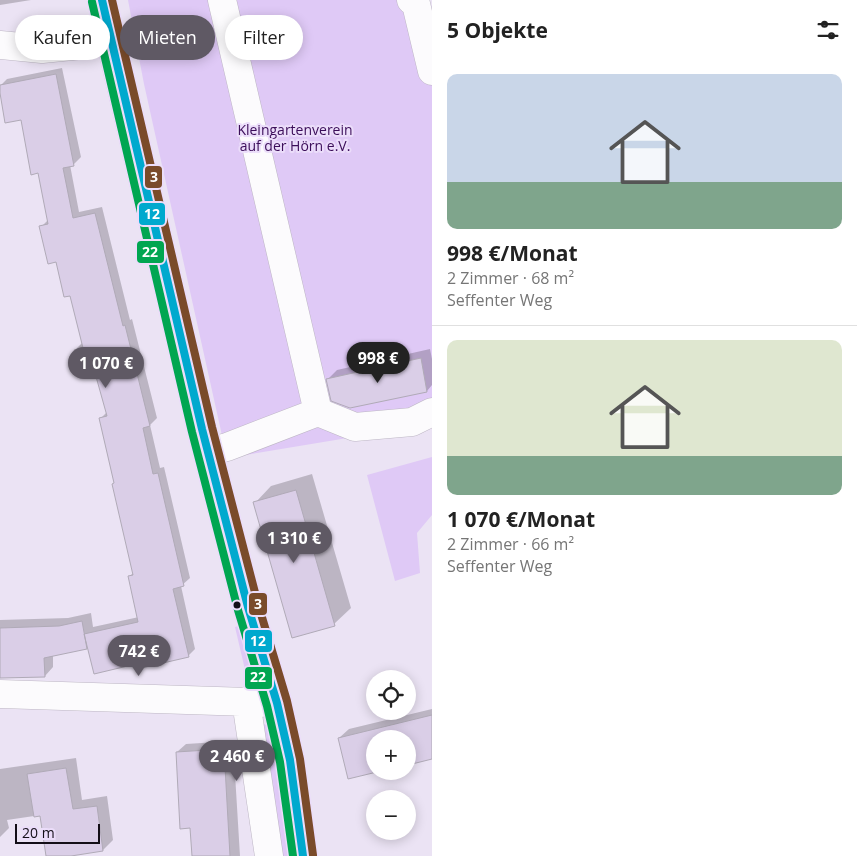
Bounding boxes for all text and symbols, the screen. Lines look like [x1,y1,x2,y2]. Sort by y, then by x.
chip: Kaufen [15,15,110,60]
chip: Mieten [120,15,215,60]
chip: Filter [225,15,303,60]
text: 5 Objekte [447,16,548,44]
icon: filters [814,16,842,44]
icon: home [600,107,690,197]
park label: Kleingartenverein auf der Hörn e.V. [237,120,353,155]
line badge: 3 [144,165,163,189]
text: 3 [150,167,158,186]
line badge: 12 [138,202,166,226]
text: 12 [144,204,160,223]
text: 998 €/Monat [447,239,578,267]
line badge: 22 [136,240,165,264]
text: 22 [142,242,158,261]
text: 2 Zimmer · 68 m² [447,267,574,289]
text: Seffenter Weg [447,289,552,311]
pin: 998 € [343,342,413,384]
pin: 1 070 € [60,346,152,389]
text: 998 € [358,347,398,369]
text: 1 070 € [79,352,133,374]
icon: home [600,372,690,462]
text: 1 070 €/Monat [447,505,595,533]
pin: 1 310 € [248,522,340,564]
text: 1 310 € [267,527,321,549]
text: 2 Zimmer · 66 m² [447,533,574,555]
text: Seffenter Weg [447,555,552,577]
line badge: 3 [248,592,268,616]
text: 3 [254,594,262,613]
unlabelled marker [232,600,242,610]
line badge: 12 [244,629,273,653]
text: 12 [250,631,266,650]
pin: 742 € [104,634,174,677]
text: 742 € [119,640,159,662]
line badge: 22 [244,666,273,690]
text: 22 [250,667,266,686]
map controls [366,670,416,840]
button: locate [366,670,416,720]
button: + [366,730,416,780]
pin: 2 460 € [191,740,283,782]
text: 2 460 € [210,745,264,767]
button: − [366,790,416,840]
scale bar [15,821,100,844]
text: 20 m [22,823,55,842]

